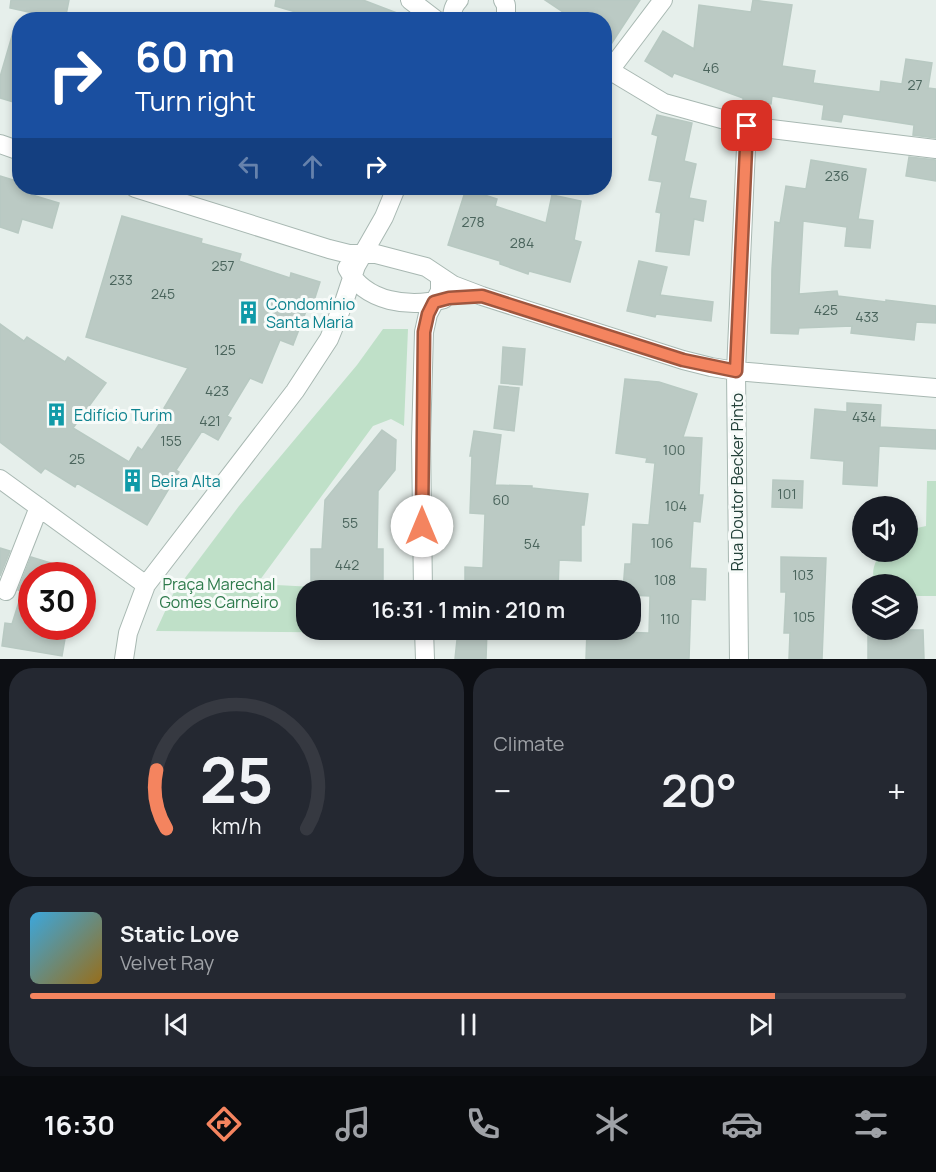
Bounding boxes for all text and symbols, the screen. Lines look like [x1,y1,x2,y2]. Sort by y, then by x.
text: 60 m [135,27,235,85]
icon: right [36,36,114,114]
house number: 46 [703,58,719,77]
house number: 27 [907,75,923,94]
text: Turn right [135,82,256,119]
pin [721,100,772,151]
icon: arrive [730,109,763,142]
icon: left [233,150,266,183]
icon: ahead [296,150,329,183]
icon: right [359,150,392,183]
house number: 236 [825,166,849,185]
house number: 278 [461,212,485,231]
house number: 284 [510,233,534,252]
house number: 257 [211,256,235,275]
house number: 233 [109,270,133,289]
house number: 245 [151,284,175,303]
place label: Condomínio Santa Maria [266,293,355,333]
building icon: Condomínio Santa Maria [235,300,261,326]
house number: 425 [814,300,838,319]
house number: 433 [855,307,879,326]
house number: 125 [214,340,236,359]
house number: 423 [205,381,229,400]
street label: Rua Doutor Becker Pinto [726,393,748,571]
building icon: Edifício Turim [43,402,69,428]
place label: Edifício Turim [74,404,172,426]
house number: 434 [852,407,876,426]
house number: 421 [199,411,221,430]
house number: 155 [160,431,182,450]
house number: 100 [663,440,685,459]
house number: 25 [69,449,85,468]
building icon: Beira Alta [120,468,146,494]
place label: Beira Alta [151,470,221,492]
house number: 101 [777,484,797,503]
house number: 60 [492,490,510,509]
position arrow [390,494,454,558]
house number: 104 [665,496,687,515]
map controls [852,496,918,640]
button: sound [852,496,918,562]
house number: 55 [342,513,358,532]
house number: 106 [651,533,673,552]
house number: 54 [524,534,540,553]
house number: 442 [335,555,359,574]
speed limit sign: 30 [18,562,96,640]
house number: 103 [792,565,814,584]
house number: 108 [654,570,676,589]
park label: Praça Marechal Gomes Carneiro [160,573,278,613]
button: layers [852,574,918,640]
text: 16:31 · 1 min · 210 m [372,595,565,625]
house number: 105 [793,607,815,626]
house number: 110 [660,609,680,628]
text: Climate [494,730,565,757]
text: 25 [199,736,273,822]
text: 20° [661,759,737,821]
text: − [494,768,511,813]
text: + [887,768,906,813]
text: km/h [211,812,261,841]
text: Static Love [120,919,239,949]
text: Velvet Ray [120,949,214,976]
icon: previous [160,1008,193,1041]
icon: pause [452,1008,485,1041]
icon: next [744,1008,777,1041]
icon: directions [203,1103,245,1145]
icon: music [332,1103,374,1145]
icon: phone [462,1103,504,1145]
icon: climate [591,1103,633,1145]
icon: car [721,1103,763,1145]
icon: filters [850,1103,892,1145]
text: 16:30 [44,1106,115,1143]

